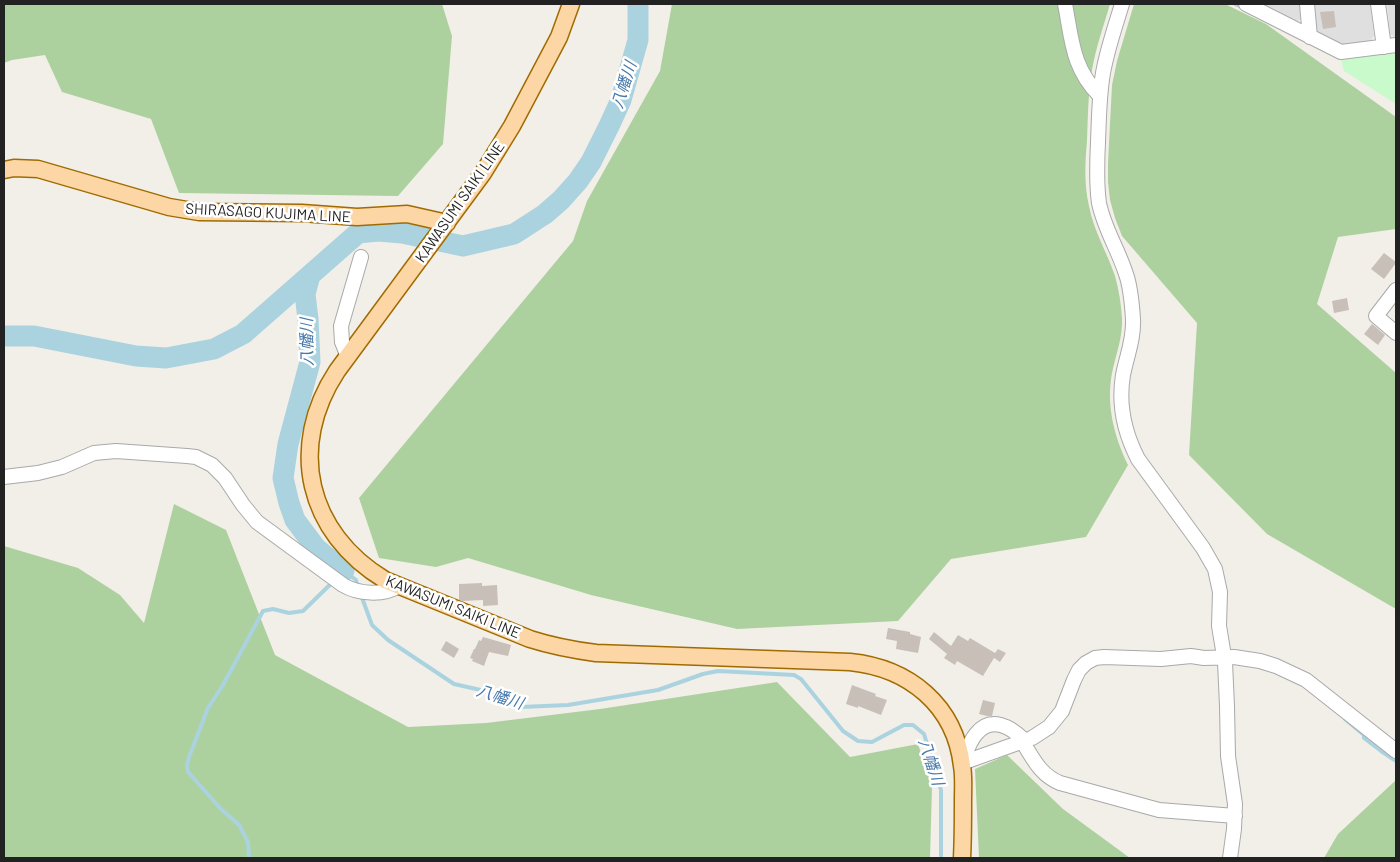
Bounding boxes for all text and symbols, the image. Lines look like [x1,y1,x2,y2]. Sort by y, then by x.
water label: 八幡川 [607,59,641,111]
street label: KAWASUMI SAIKI LINE [411,138,509,266]
street label: SHIRASAGO KUJIMA LINE [185,200,351,226]
water label: 八幡川 [297,318,317,366]
street label: KAWASUMI SAIKI LINE [383,572,523,642]
water label: 八幡川 [474,681,526,713]
water label: 八幡川 [914,736,948,788]

